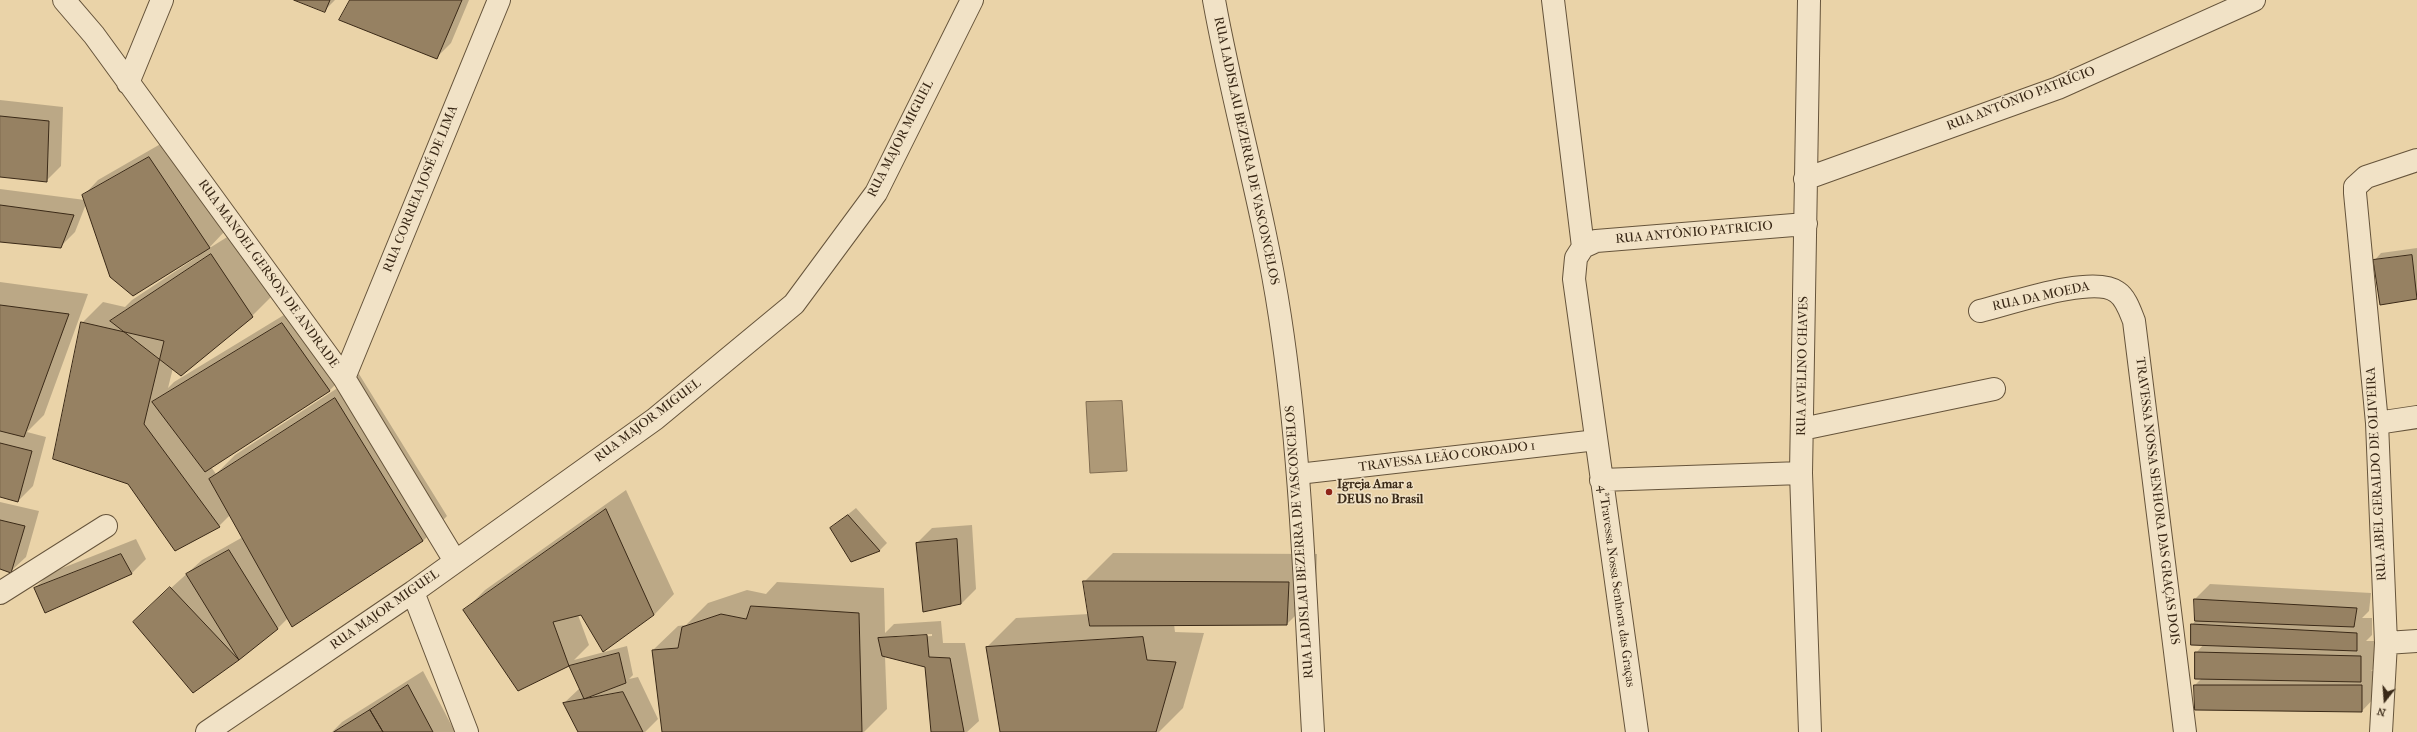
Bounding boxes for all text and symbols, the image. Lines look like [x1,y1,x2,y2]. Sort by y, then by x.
street label: RUA LADISLAU BEZERRA DE VASCONCELOS [1210,15,1282,287]
street label: RUA ANTÔNIO PATRÍCIO [1944,63,2098,135]
street label: RUA MAJOR MIGUEL [865,78,937,200]
street label: RUA CORREIA JOSÉ DE LIMA [380,103,462,275]
street label: RUA MANOEL GERSON DE ANDRADE [194,177,342,371]
street label: RUA ANTÔNIO PATRICIO [1615,218,1773,248]
street label: RUA DA MOEDA [1991,279,2091,315]
street label: RUA AVELINO CHAVES [1794,296,1812,436]
street label: TRAVESSA NOSSA SENHORA DAS GRAÇAS DOIS [2132,356,2182,646]
street label: RUA ABEL GERALDO DE OLIVEIRA [2364,367,2390,581]
street label: RUA MAJOR MIGUEL [592,376,704,466]
street label: RUA LADISLAU BEZERRA DE VASCONCELOS [1283,405,1317,679]
street label: TRAVESSA LEÃO COROADO 1 [1358,438,1536,476]
place label: Igreja Amar a DEUS no Brasil [1337,477,1423,508]
street label: 4ªTravessa Nossa Senhora das Graças [1594,484,1638,688]
marker: Igreja Amar a DEUS no Brasil [1324,487,1334,497]
street label: RUA MAJOR MIGUEL [328,567,442,653]
north arrow [2365,680,2405,720]
text: N [2375,705,2387,719]

